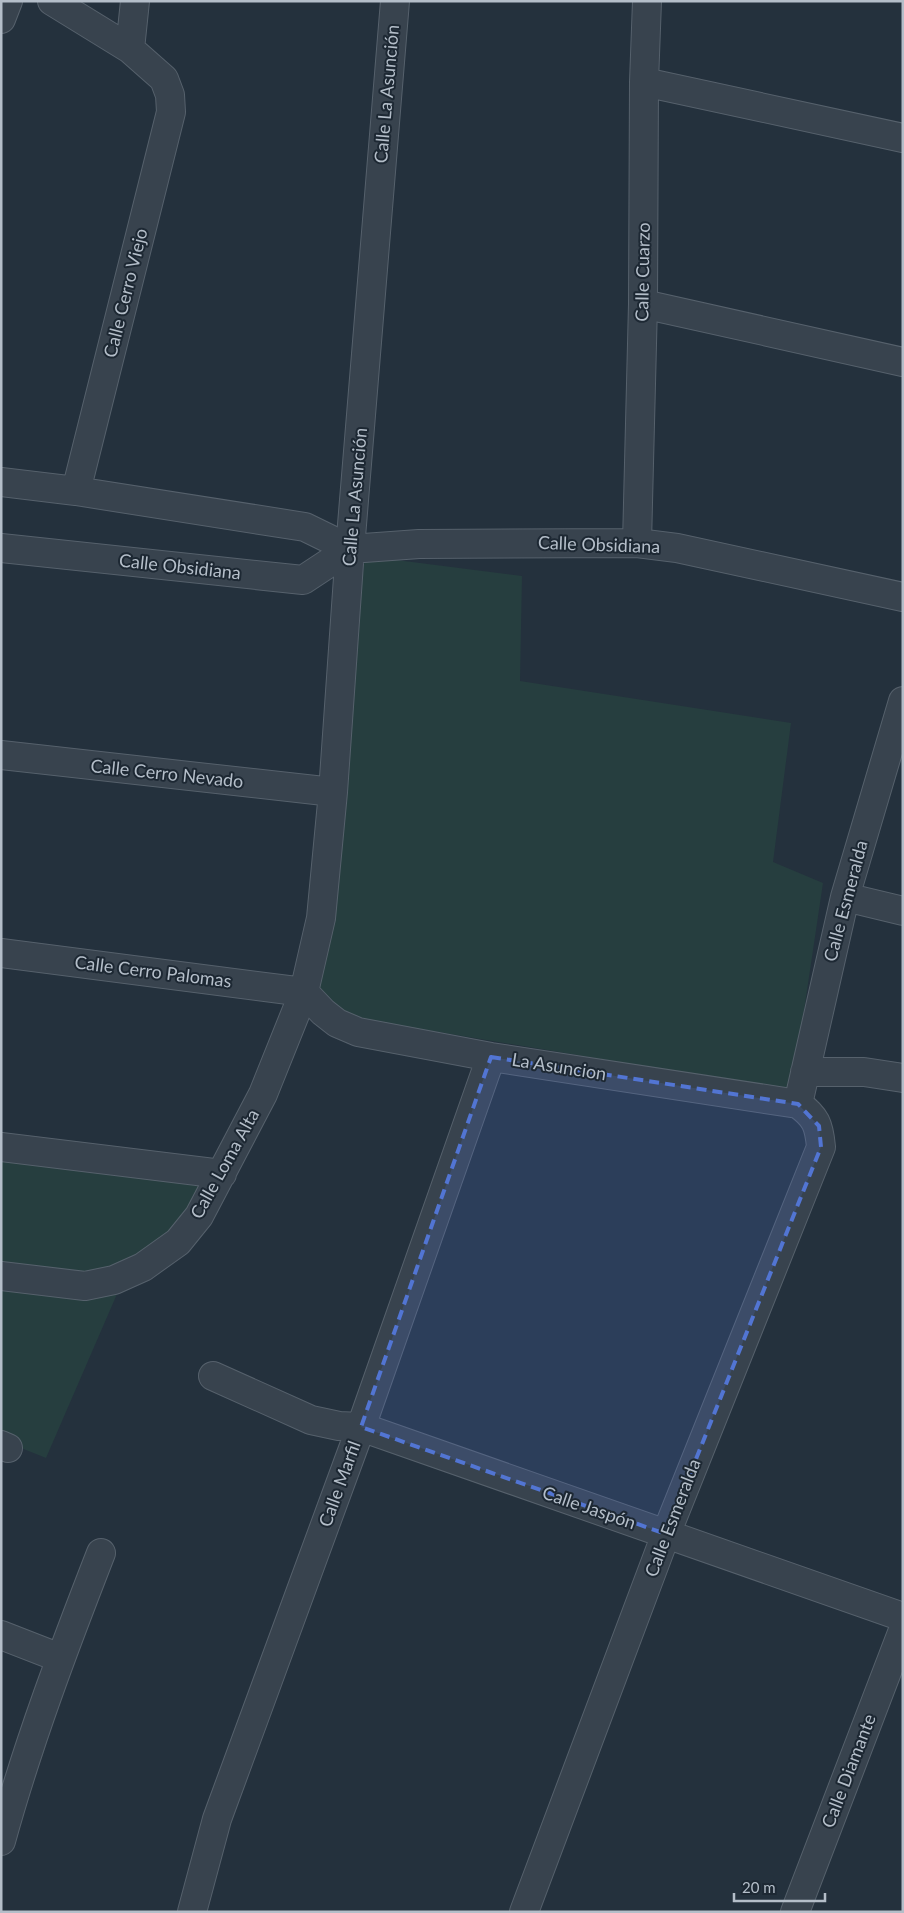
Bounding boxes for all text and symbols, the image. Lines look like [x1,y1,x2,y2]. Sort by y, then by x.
street label: Calle La Asunción [369,24,403,164]
street label: Calle Cuarzo [630,222,654,322]
street label: Calle Cerro Viejo [98,226,152,360]
street label: Calle La Asunción [337,427,371,567]
street label: Calle Obsidiana [538,531,661,557]
street label: Calle Obsidiana [118,549,242,583]
street label: Calle Cerro Nevado [90,754,245,792]
street label: Calle Esmeralda [818,838,872,964]
street label: Calle Cerro Palomas [73,950,233,992]
street label: La Asuncion [510,1048,608,1084]
street label: Calle Loma Alta [185,1105,263,1222]
street label: Calle Marfil [313,1438,365,1530]
street label: Calle Esmeralda [639,1456,705,1580]
street label: Calle Jaspón [540,1481,639,1533]
street label: Calle Diamante [816,1711,880,1831]
scale bar [734,1870,825,1902]
text: 20 m [742,1878,776,1896]

